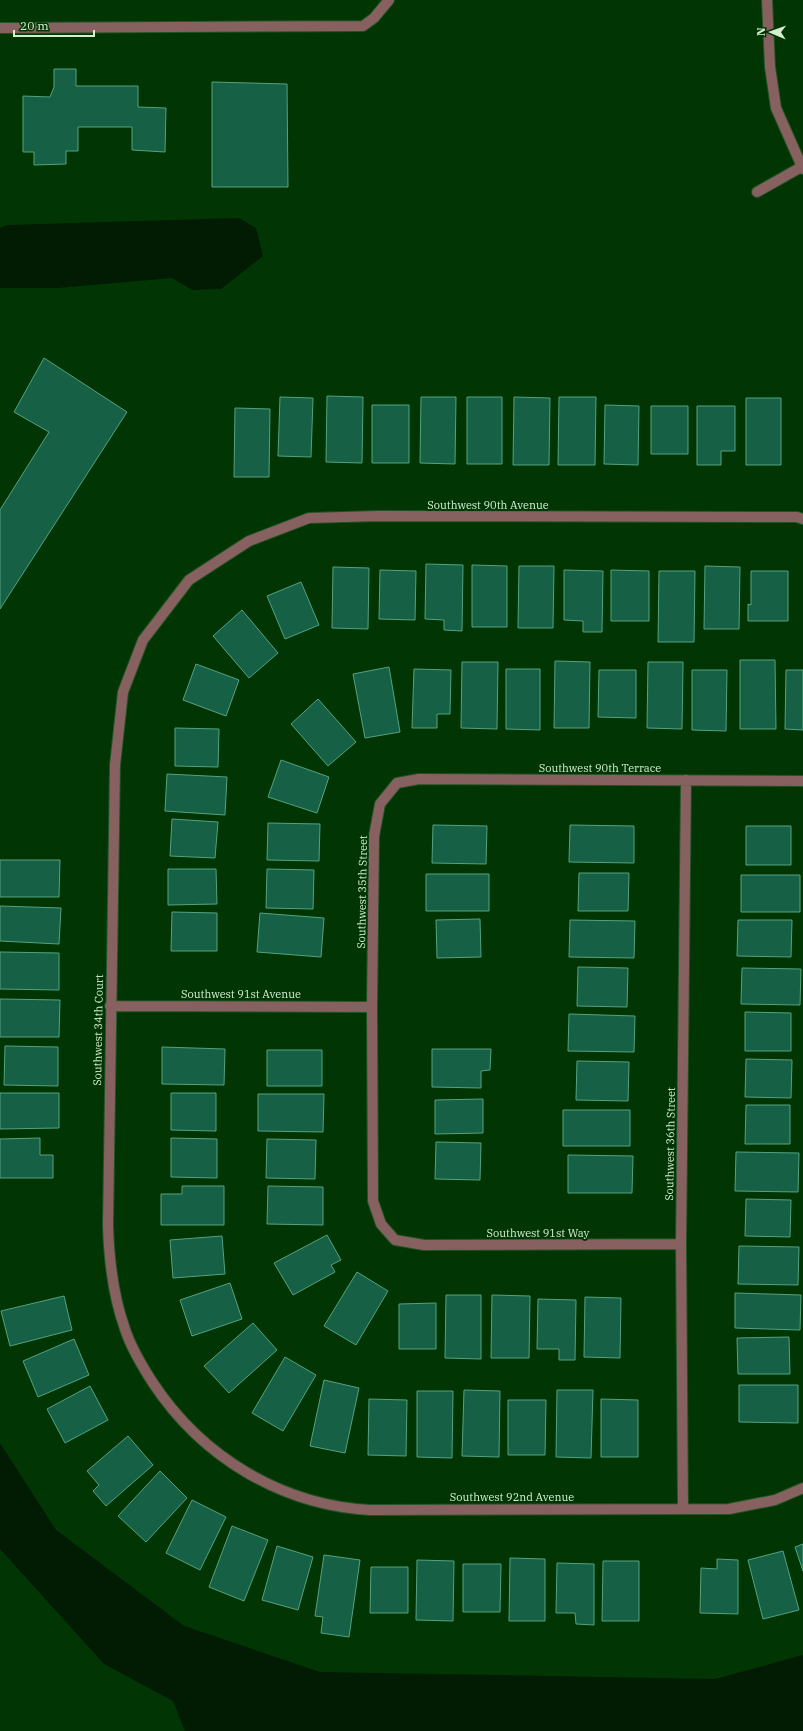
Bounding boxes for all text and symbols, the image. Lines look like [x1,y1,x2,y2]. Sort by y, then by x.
scale bar [14,12,94,38]
north arrow [751,12,791,52]
text: 20 m [20,18,49,33]
text: N [754,27,768,36]
street label: Southwest 90th Avenue [427,498,549,512]
street label: Southwest 90th Terrace [539,761,661,775]
street label: Southwest 35th Street [354,835,370,949]
street label: Southwest 34th Court [90,974,106,1086]
street label: Southwest 91st Avenue [181,987,301,1001]
street label: Southwest 36th Street [662,1087,678,1201]
street label: Southwest 91st Way [487,1226,590,1240]
street label: Southwest 92nd Avenue [450,1490,574,1504]

